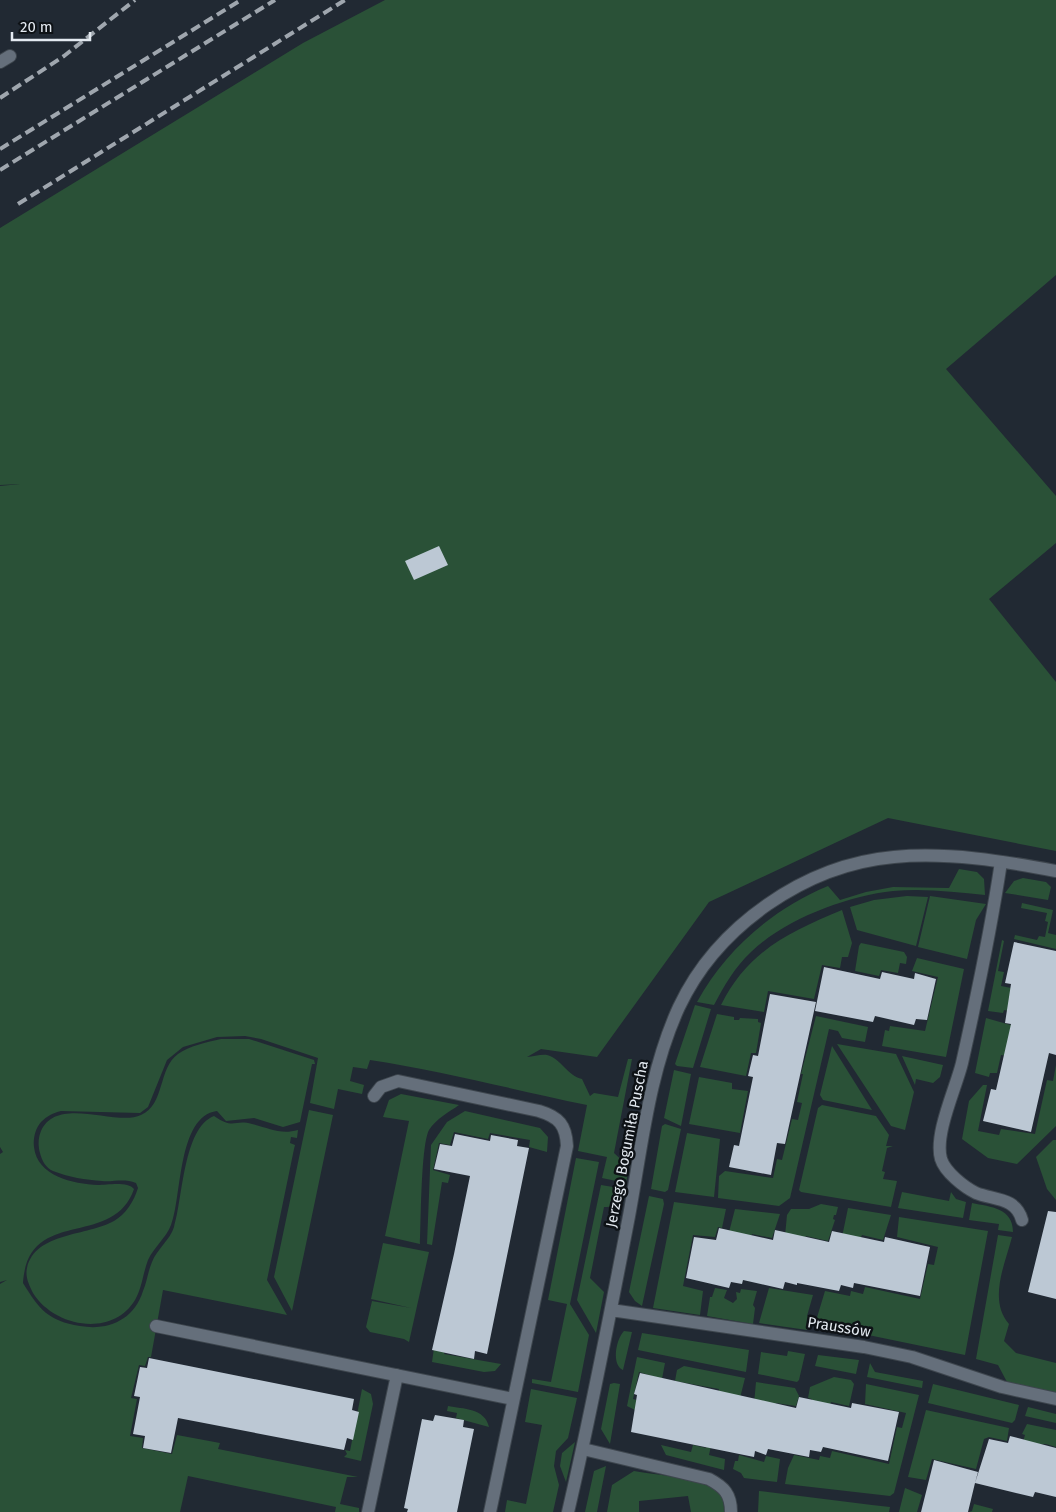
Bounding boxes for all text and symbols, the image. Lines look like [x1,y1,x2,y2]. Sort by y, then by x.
scale bar [12,10,90,42]
text: 20 m [20,18,53,36]
street label: Jerzego Bogumiła Puscha [602,1059,652,1229]
street label: Praussów [806,1313,872,1341]

